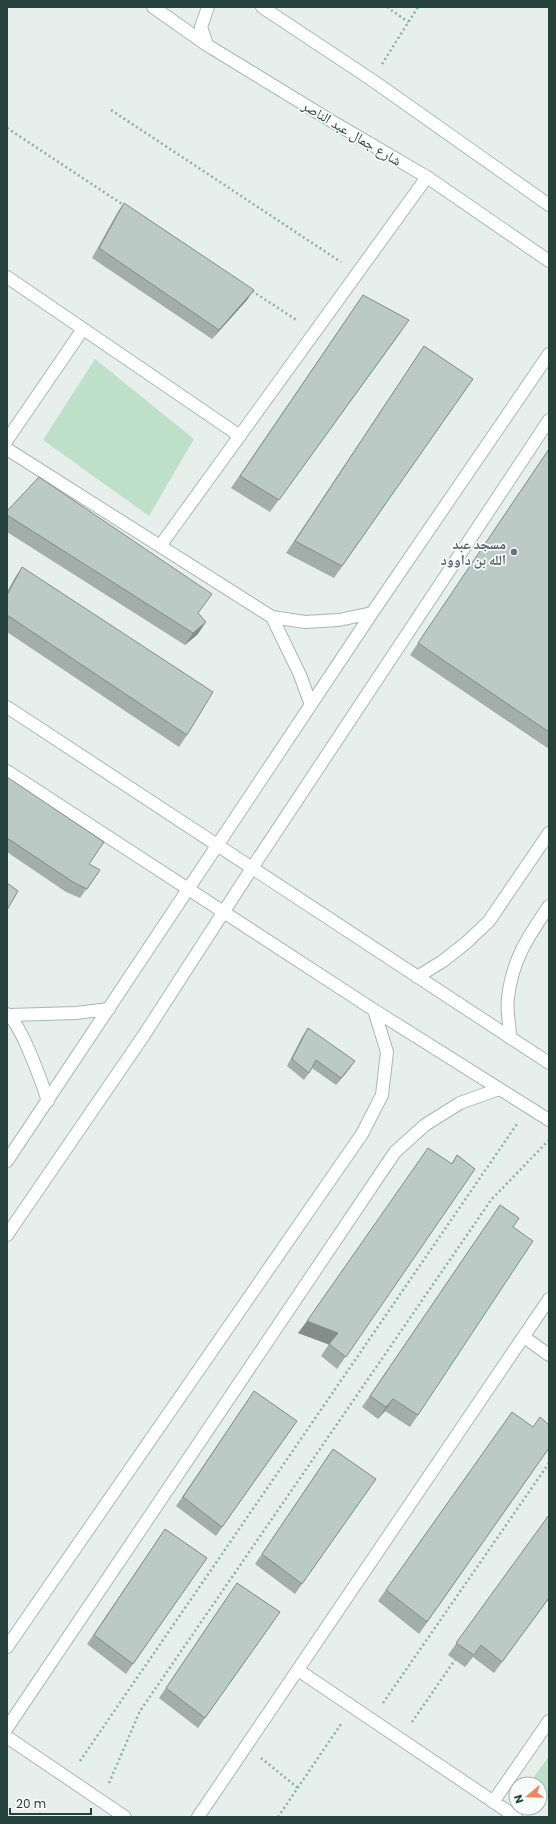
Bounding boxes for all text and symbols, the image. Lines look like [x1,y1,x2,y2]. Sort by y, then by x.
street label: شارع جمال عبد الناصر [298,95,405,171]
place label: مسجد عبد الله بن داوود [441,534,506,570]
marker: مسجد عبد الله بن داوود [509,547,519,557]
north arrow [508,1776,548,1816]
scale bar [10,1790,91,1816]
text: N [510,1793,527,1806]
text: 20 m [16,1795,46,1812]

